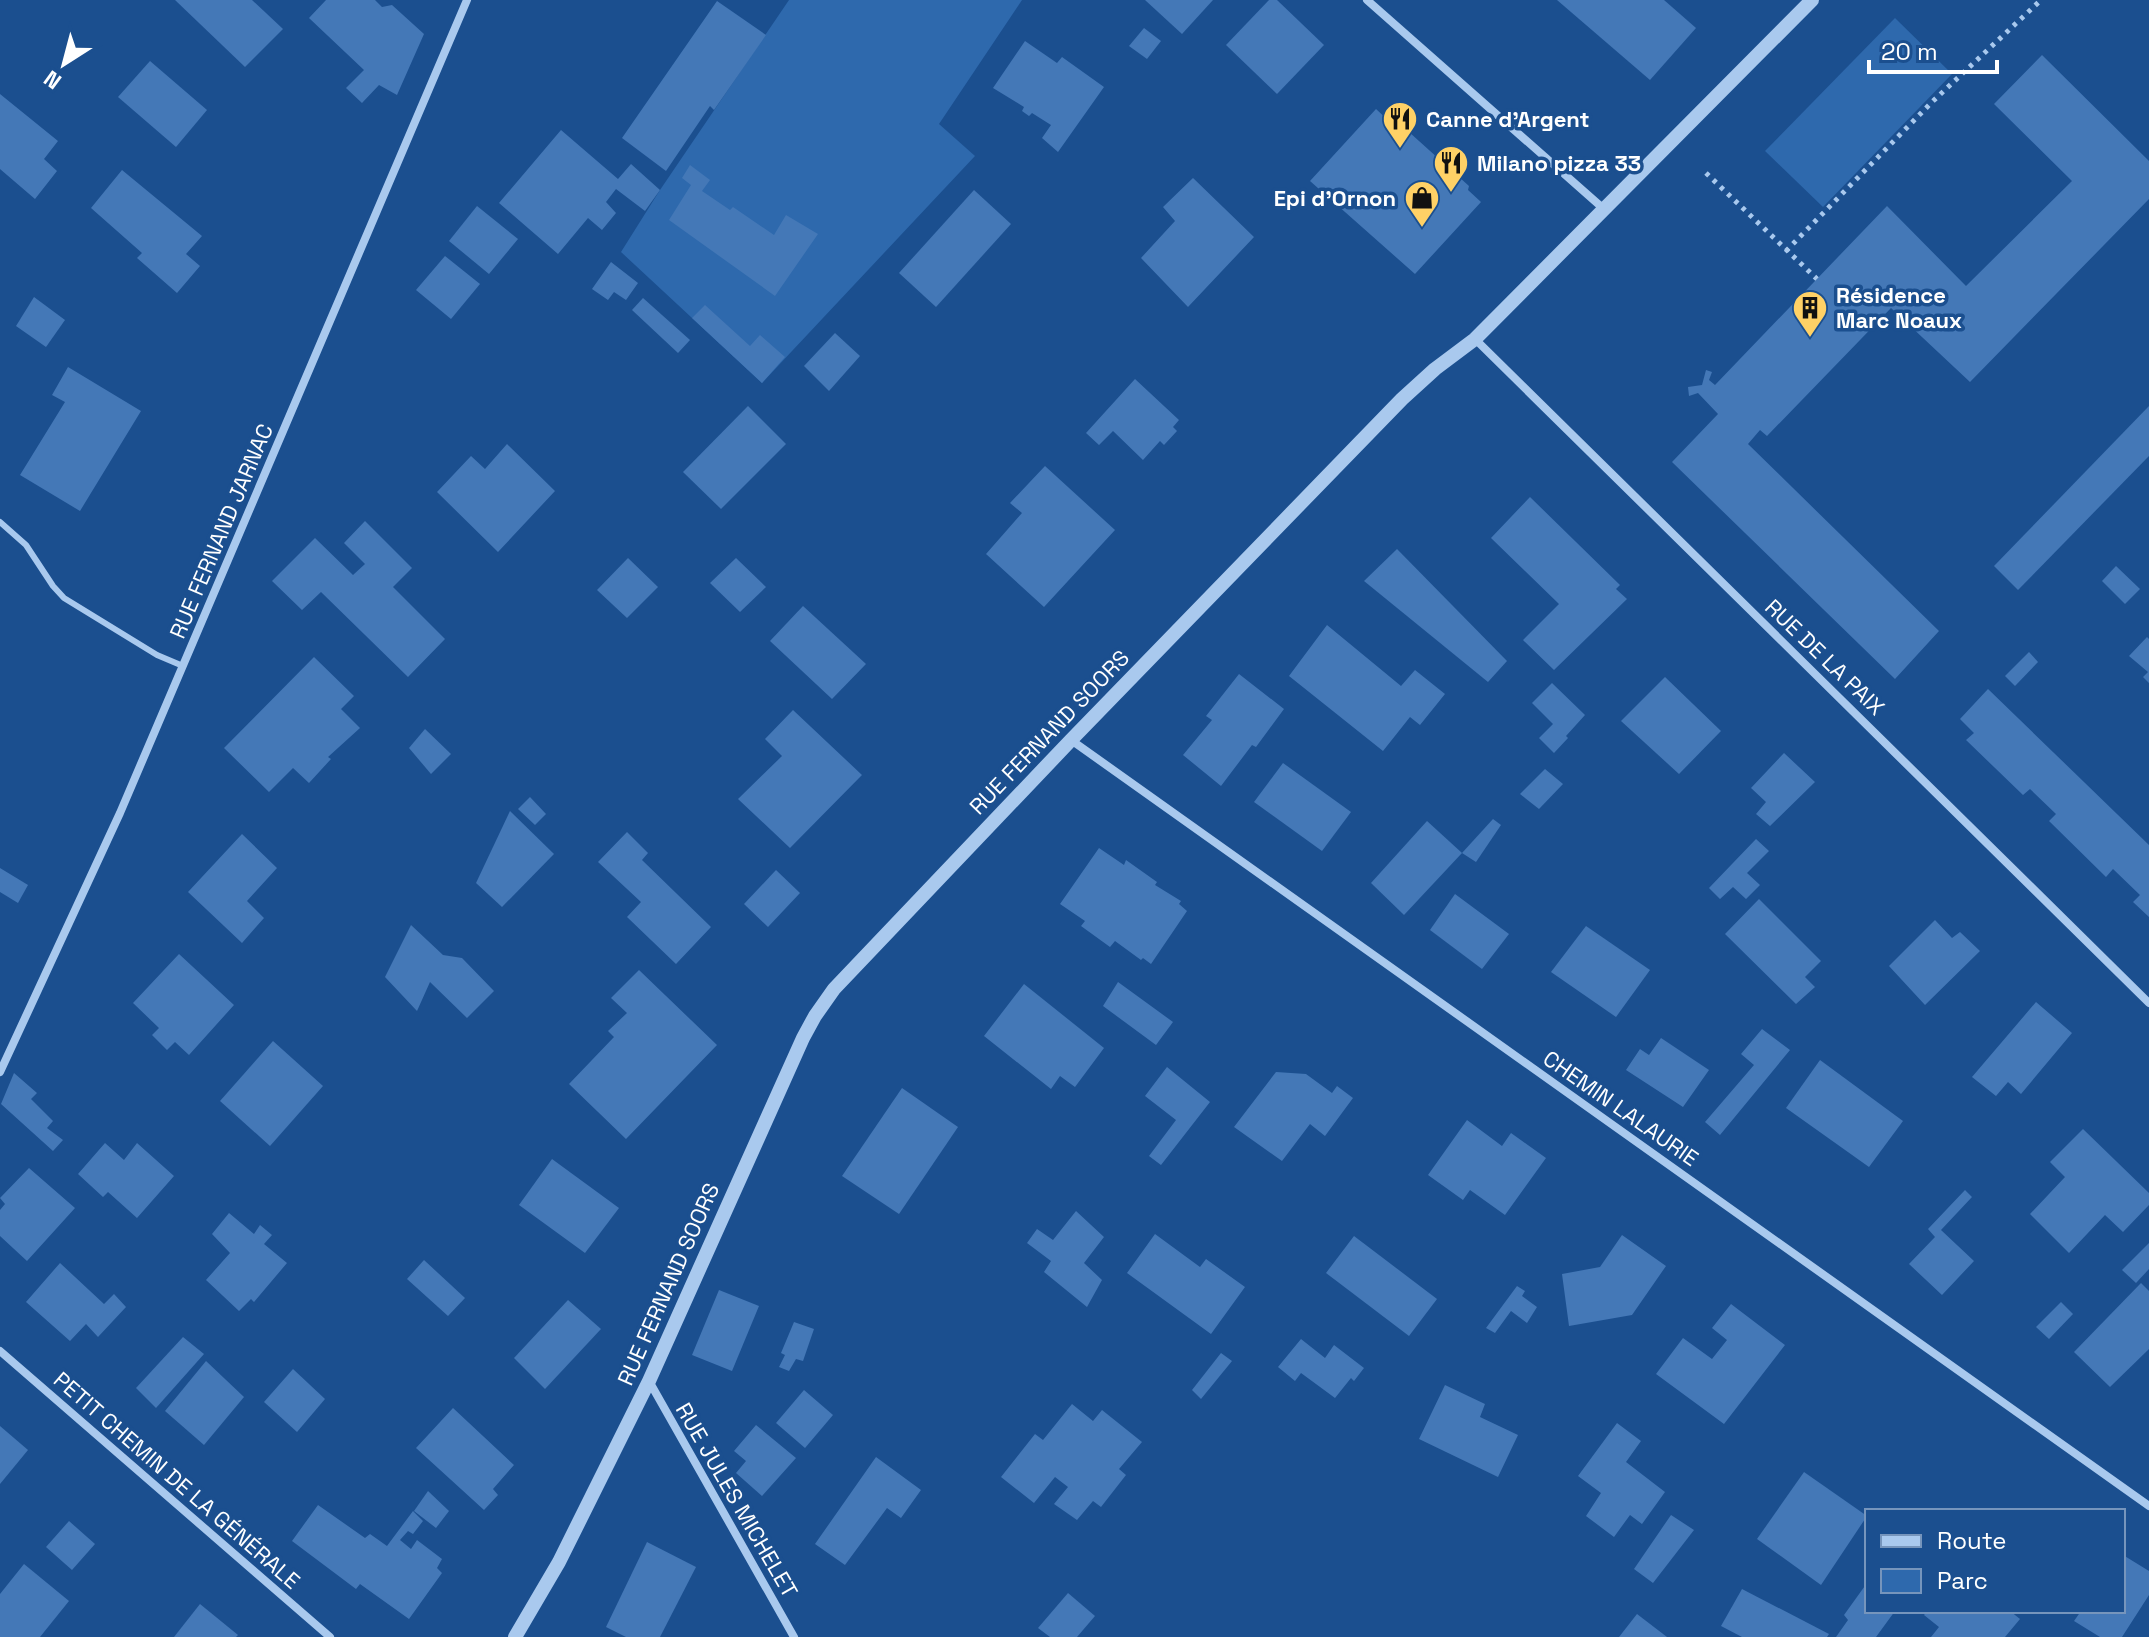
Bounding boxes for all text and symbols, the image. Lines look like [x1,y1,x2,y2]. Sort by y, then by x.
north arrow [24,24,104,104]
scale bar [1869,24,1997,74]
text: 20 m [1881,36,1938,67]
text: N [38,65,66,96]
restaurant icon: Canne d’Argent [1381,100,1419,150]
place label: Canne d’Argent [1426,105,1590,133]
restaurant icon: Milano pizza 33 [1432,144,1470,194]
place label: Milano pizza 33 [1477,149,1641,177]
shop icon: Epi d'Ornon [1403,179,1441,229]
place label: Epi d'Ornon [1274,184,1396,212]
place label: Résidence Marc Noaux [1836,281,1962,334]
building icon: Résidence Marc Noaux [1791,289,1829,339]
street label: RUE FERNAND JARNAC [163,419,279,643]
street label: RUE DE LA PAIX [1759,593,1891,721]
street label: RUE FERNAND SOORS [963,644,1135,820]
street label: CHEMIN LALAURIE [1538,1044,1704,1172]
street label: RUE FERNAND SOORS [611,1179,725,1389]
street label: PETIT CHEMIN DE LA GÉNÉRALE [48,1365,306,1595]
street label: RUE JULES MICHELET [670,1398,804,1603]
legend [1865,1509,2125,1613]
text: Route [1937,1525,2006,1556]
text: Parc [1937,1565,1988,1596]

